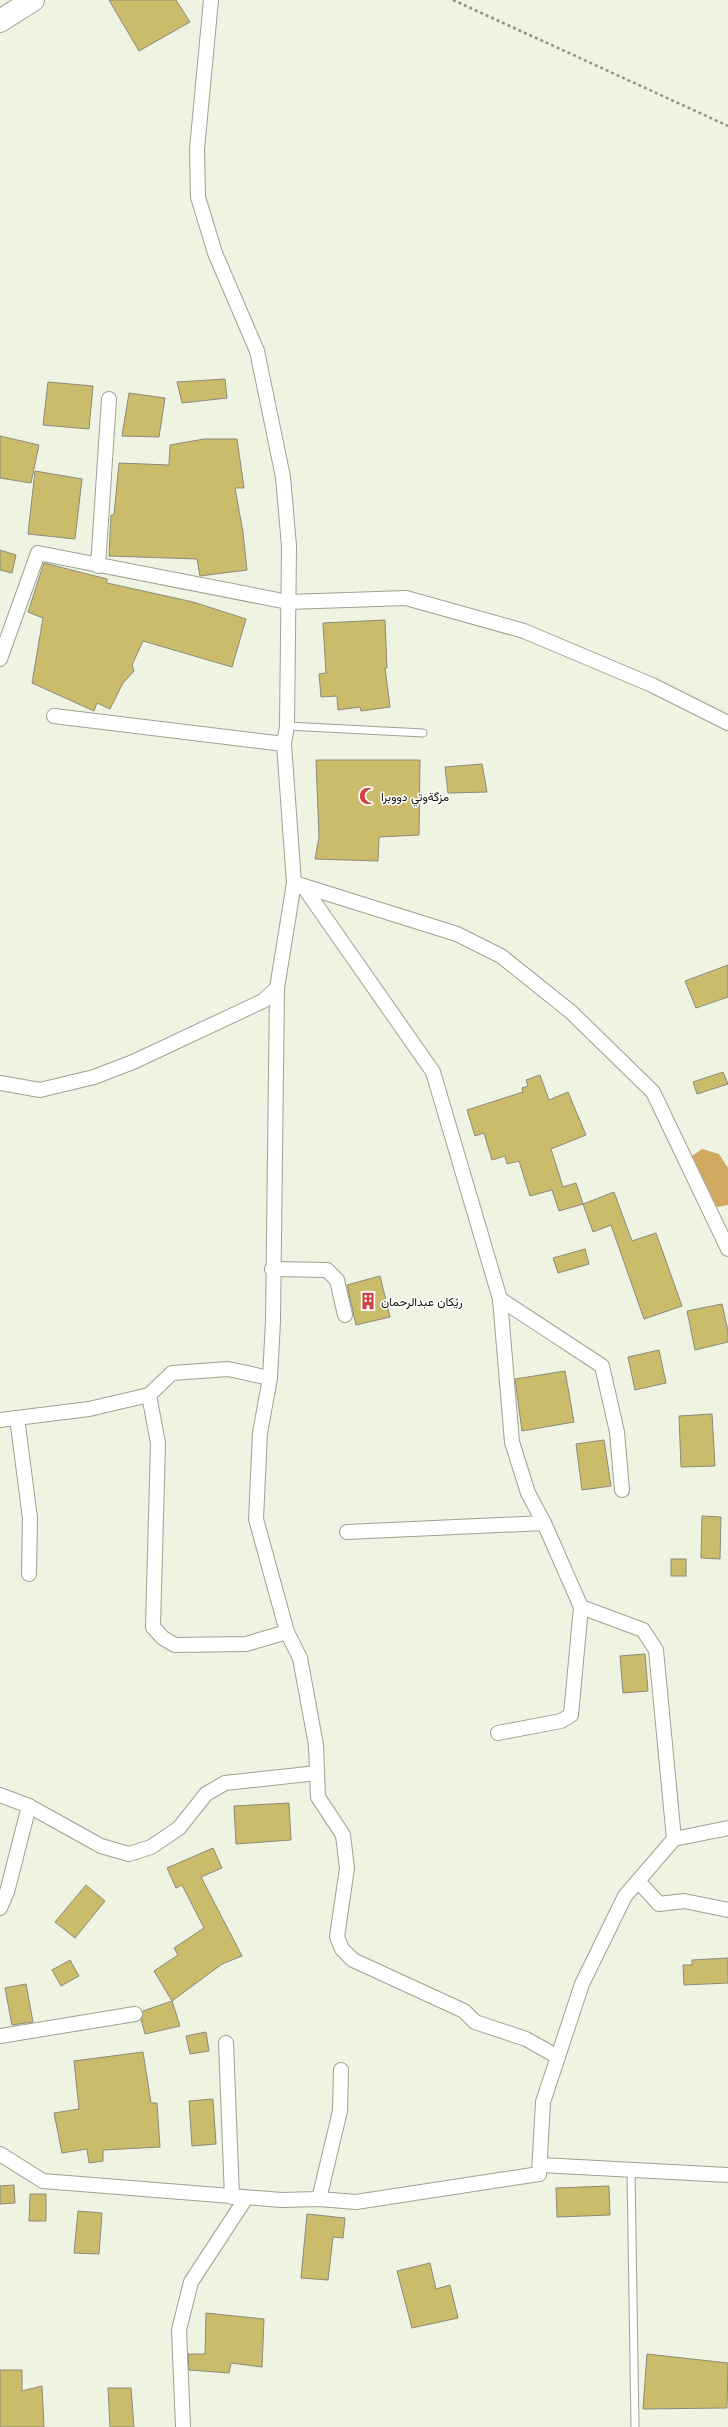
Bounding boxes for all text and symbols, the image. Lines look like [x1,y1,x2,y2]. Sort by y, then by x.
mosque icon: مزگةوتي دووبرا [358,786,378,806]
place label: مزگةوتي دووبرا [381,789,449,807]
building icon: رێكان عبدالرحمان [358,1291,378,1311]
place label: رێكان عبدالرحمان [381,1294,463,1310]

